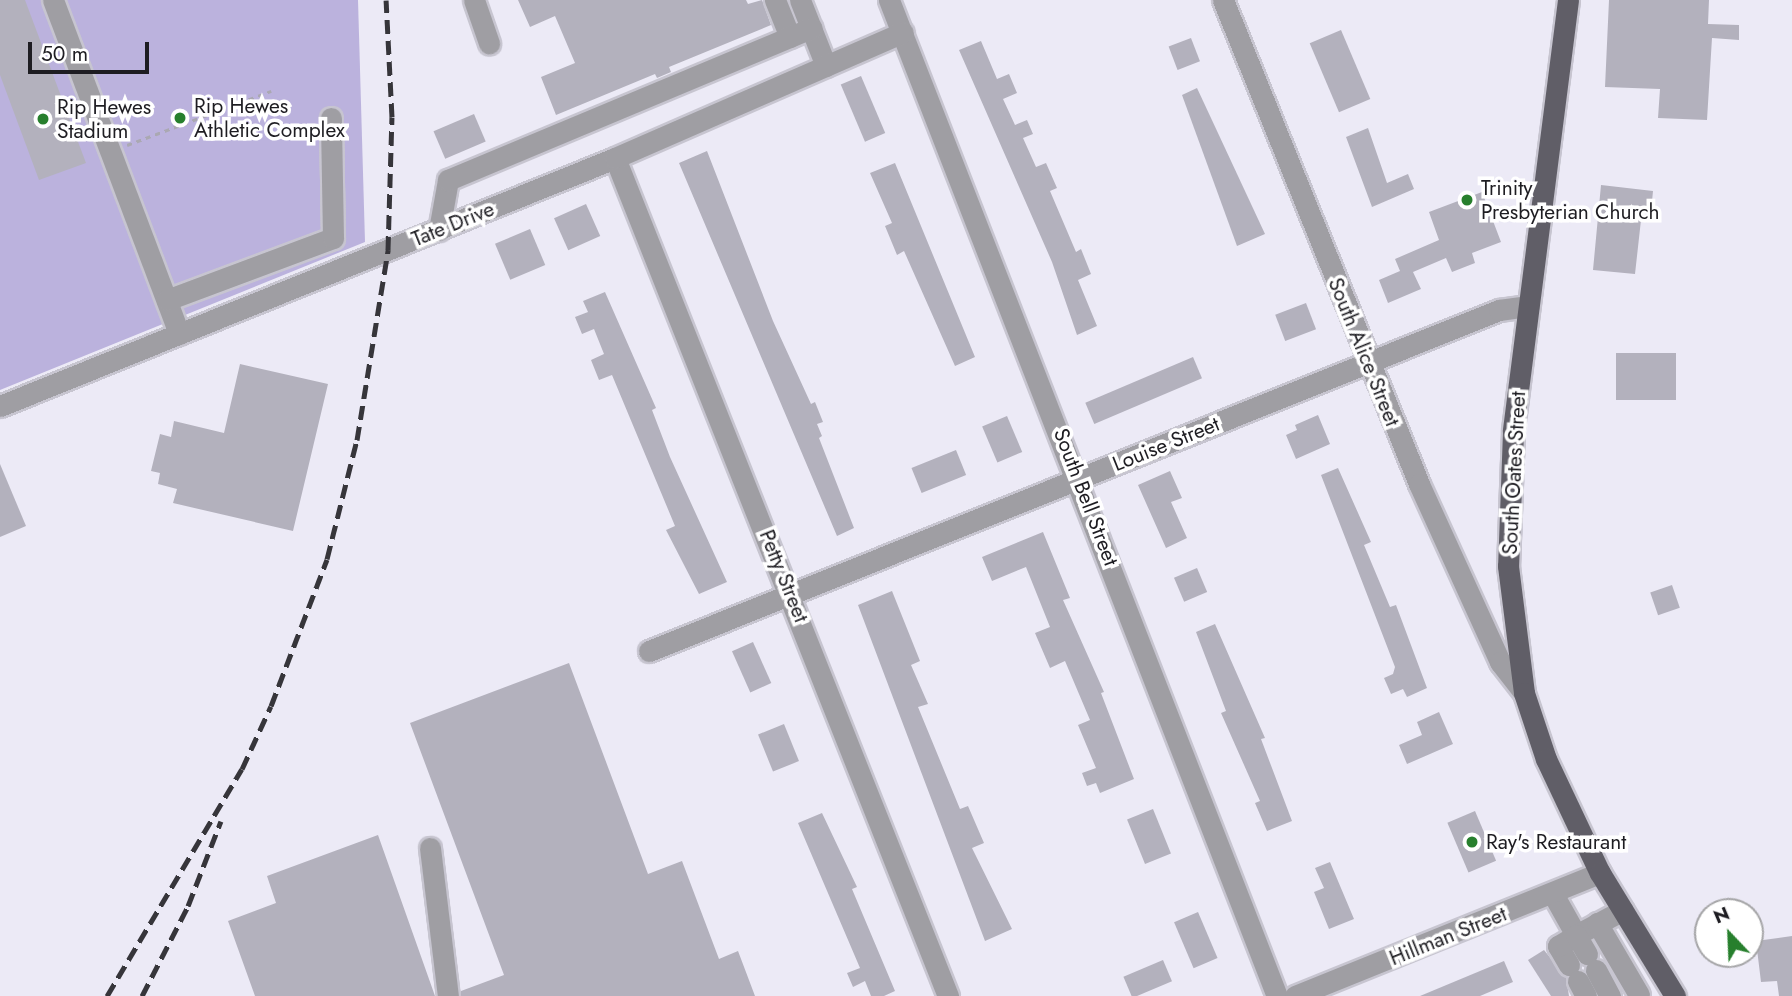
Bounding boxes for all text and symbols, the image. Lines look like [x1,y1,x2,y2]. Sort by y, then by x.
scale bar [32,28,152,72]
text: 50 m [41,39,88,69]
place label: Rip Hewes Athletic Complex [194,93,345,143]
place label: Rip Hewes Stadium [57,94,151,144]
marker: Rip Hewes Athletic Complex [172,110,188,126]
marker: Rip Hewes Stadium [35,111,51,127]
place label: Trinity Presbyterian Church [1481,175,1659,225]
marker: Trinity Presbyterian Church [1459,192,1475,208]
street label: Tate Drive [408,196,498,252]
street label: South Alice Street [1323,274,1405,430]
street label: South Oates Street [1497,391,1531,555]
street label: Louise Street [1109,411,1223,477]
street label: South Bell Street [1048,425,1124,569]
street label: Petty Street [754,526,814,626]
place label: Ray's Restaurant [1486,829,1626,855]
marker: Ray's Restaurant [1464,834,1480,850]
north arrow [1694,898,1764,968]
text: N [1709,900,1734,930]
street label: Hillman Street [1386,901,1510,971]

